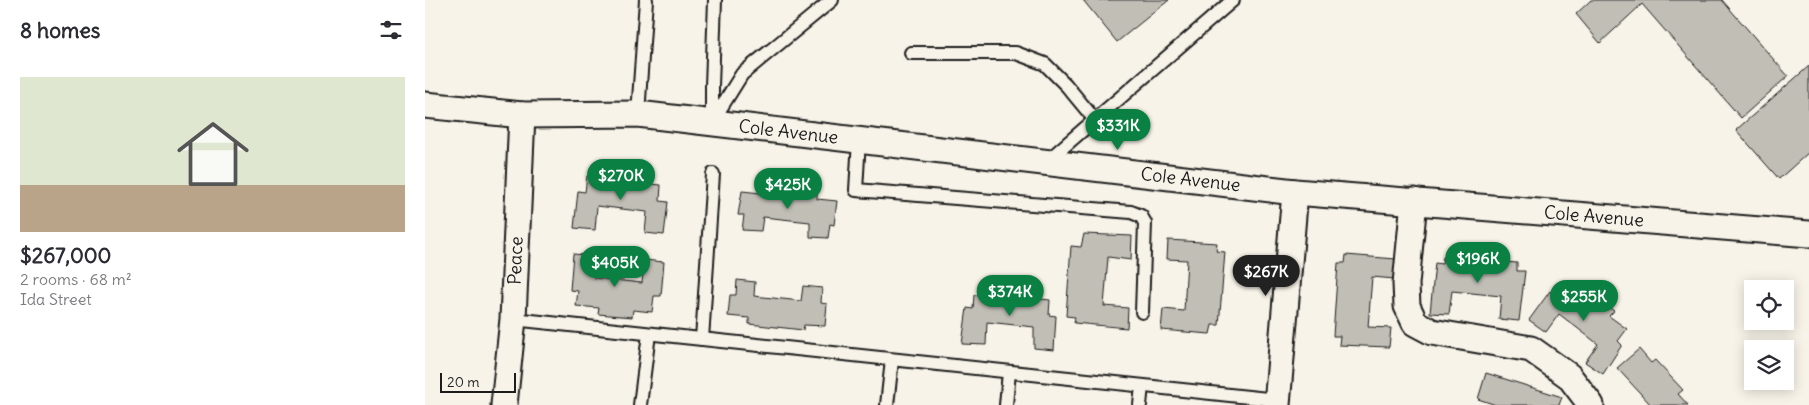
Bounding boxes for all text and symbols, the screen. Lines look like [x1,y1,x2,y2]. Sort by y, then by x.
icon: filters [377,16,405,44]
text: 8 homes [20,17,100,44]
pin: $331K [1083,108,1153,151]
icon: home [168,109,258,199]
street label: Cole Avenue [737,114,840,149]
text: $331K [1096,115,1140,135]
pin: $270K [586,158,656,201]
street label: Cole Avenue [1140,162,1242,196]
text: $270K [598,165,644,185]
pin: $425K [753,168,823,210]
text: $425K [765,174,811,194]
street label: Cole Avenue [1543,200,1645,231]
street label: Peace [503,236,528,285]
text: $267,000 [20,242,111,269]
pin: $196K [1443,242,1513,284]
pin: $405K [580,246,650,288]
text: $196K [1456,248,1500,268]
text: $405K [591,252,639,272]
pin: $267K [1231,254,1301,297]
text: $267K [1244,261,1288,281]
text: 2 rooms · 68 m² [20,269,132,289]
pin: $374K [975,274,1045,317]
pin: $255K [1549,280,1619,322]
map controls [1744,280,1794,390]
button: locate [1744,280,1794,330]
text: $374K [988,281,1032,301]
text: $255K [1561,286,1607,306]
text: Ida Street [20,289,92,309]
button: layers [1744,340,1794,390]
scale bar [440,370,516,393]
text: 20 m [447,373,480,391]

